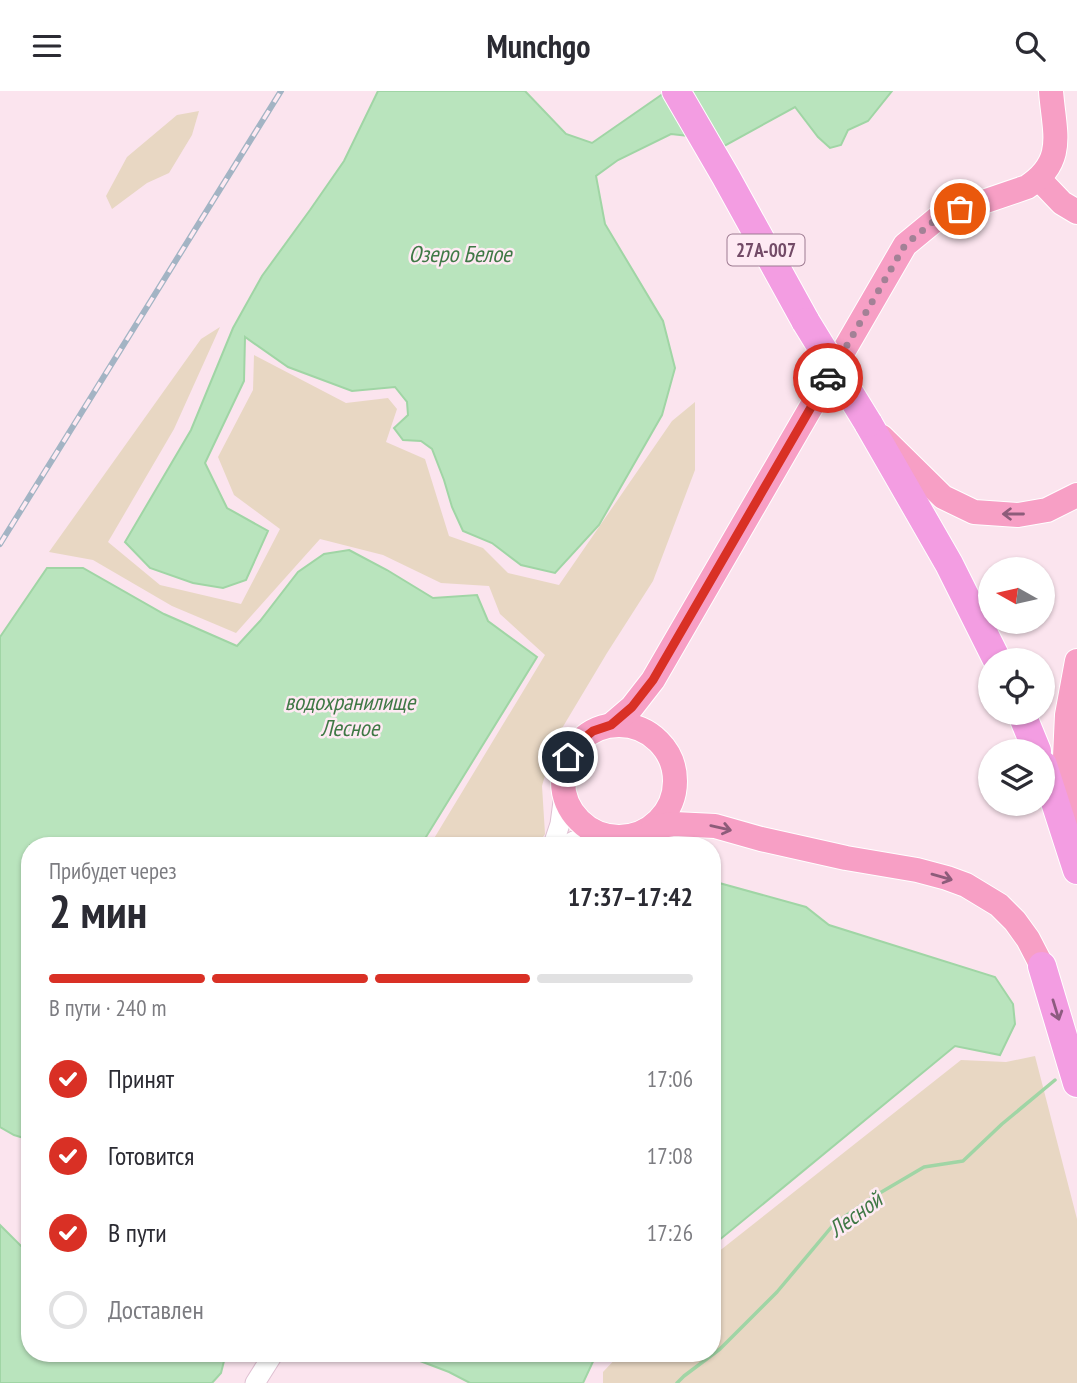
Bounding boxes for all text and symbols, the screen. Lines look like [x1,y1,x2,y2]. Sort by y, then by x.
text: Munchgo [487,25,590,67]
icon: menu [28,27,66,65]
icon: search [1011,27,1049,65]
pin [930,179,990,239]
icon: bag [941,190,979,228]
road number: 27А-007 [728,235,804,265]
water label: Озеро Белое [408,239,513,268]
courier [793,343,863,413]
icon: car [809,359,847,397]
one-way arrow [1002,507,1025,521]
north arrow [978,557,1055,633]
map controls [978,557,1055,816]
button: locate [978,648,1055,725]
water label: водохранилище Лесное [285,687,417,742]
pin [538,727,598,787]
icon: home [549,738,587,776]
button: layers [978,739,1055,816]
one-way arrow [709,822,731,835]
text: Прибудет через [49,856,177,885]
one-way arrow [931,872,953,885]
text: 17:37–17:42 [568,880,693,913]
text: 2 мин [49,881,147,941]
text: В пути · 240 m [49,993,166,1022]
one-way arrow [1050,999,1063,1021]
icon: check [49,1060,87,1098]
text: Принят [108,1062,174,1095]
text: 17:06 [647,1064,693,1093]
icon: check [49,1137,87,1175]
text: Готовится [108,1139,194,1172]
text: 17:08 [647,1141,693,1170]
water label: Лесной [822,1183,890,1244]
icon: check [49,1214,87,1252]
text: В пути [108,1216,167,1249]
text: 17:26 [647,1218,693,1247]
text: Доставлен [108,1293,204,1326]

